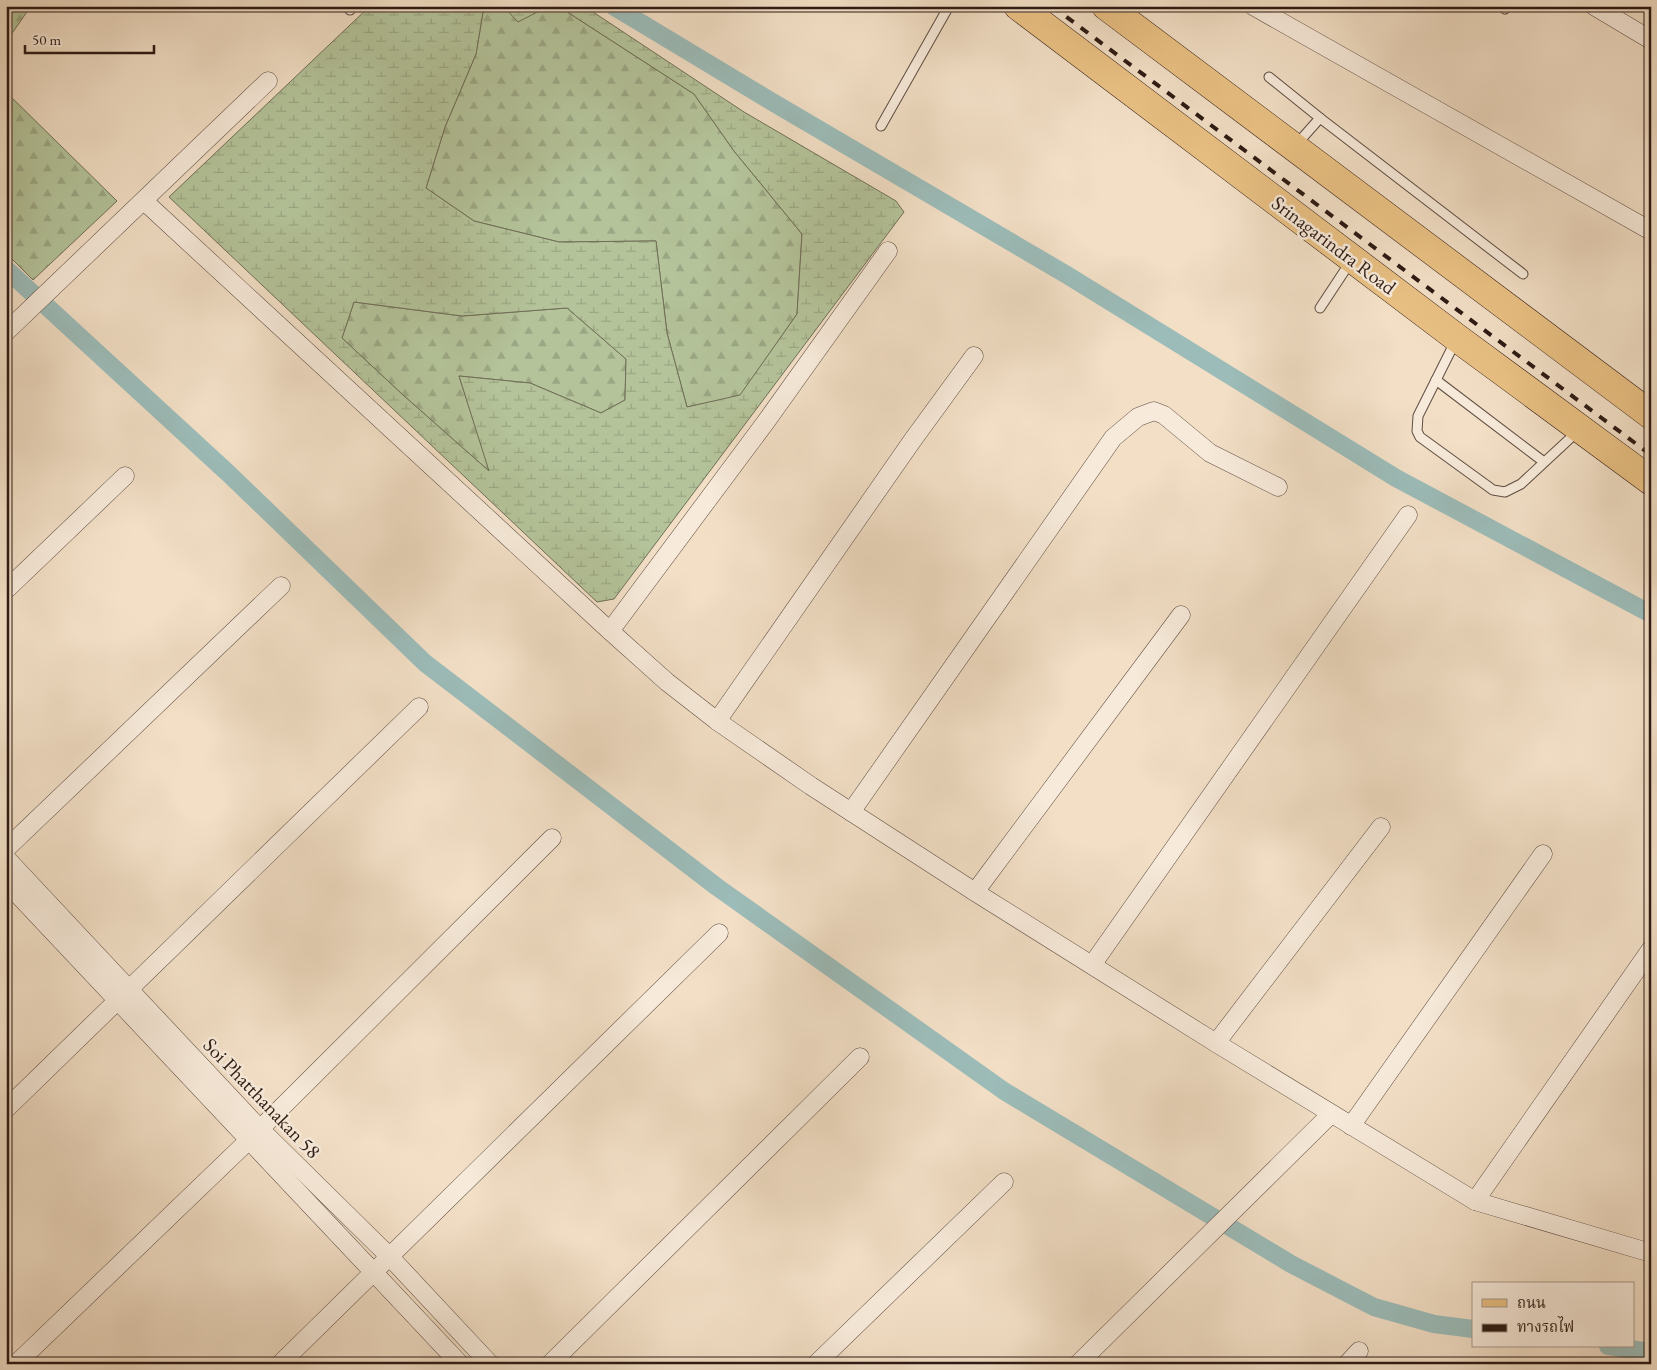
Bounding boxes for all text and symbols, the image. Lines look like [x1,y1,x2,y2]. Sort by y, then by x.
scale bar [25,22,154,54]
text: 50 m [32,30,61,49]
street label: Srinagarindra Road [1267,190,1402,301]
street label: Soi Phatthanakan 58 [198,1032,326,1164]
legend [1472,1282,1634,1348]
text: ถนน [1517,1293,1546,1312]
text: ทางรถไฟ [1517,1316,1574,1336]

